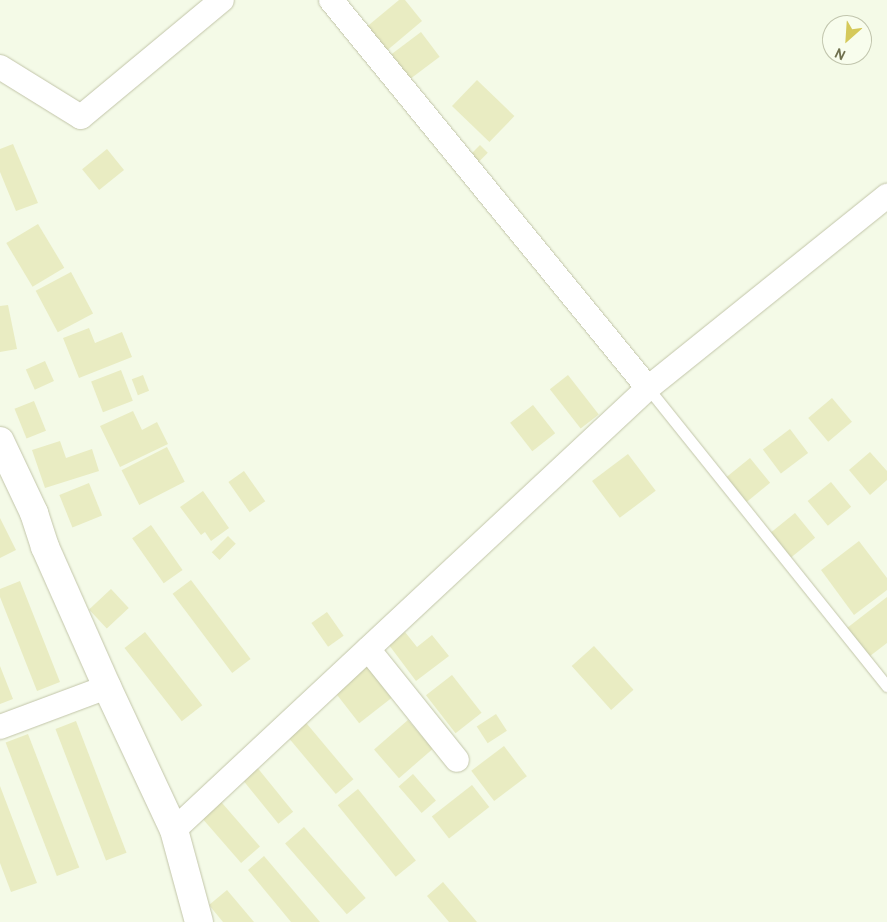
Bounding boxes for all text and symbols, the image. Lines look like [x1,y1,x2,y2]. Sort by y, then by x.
north arrow [822,15,872,65]
text: N [832,43,849,63]

